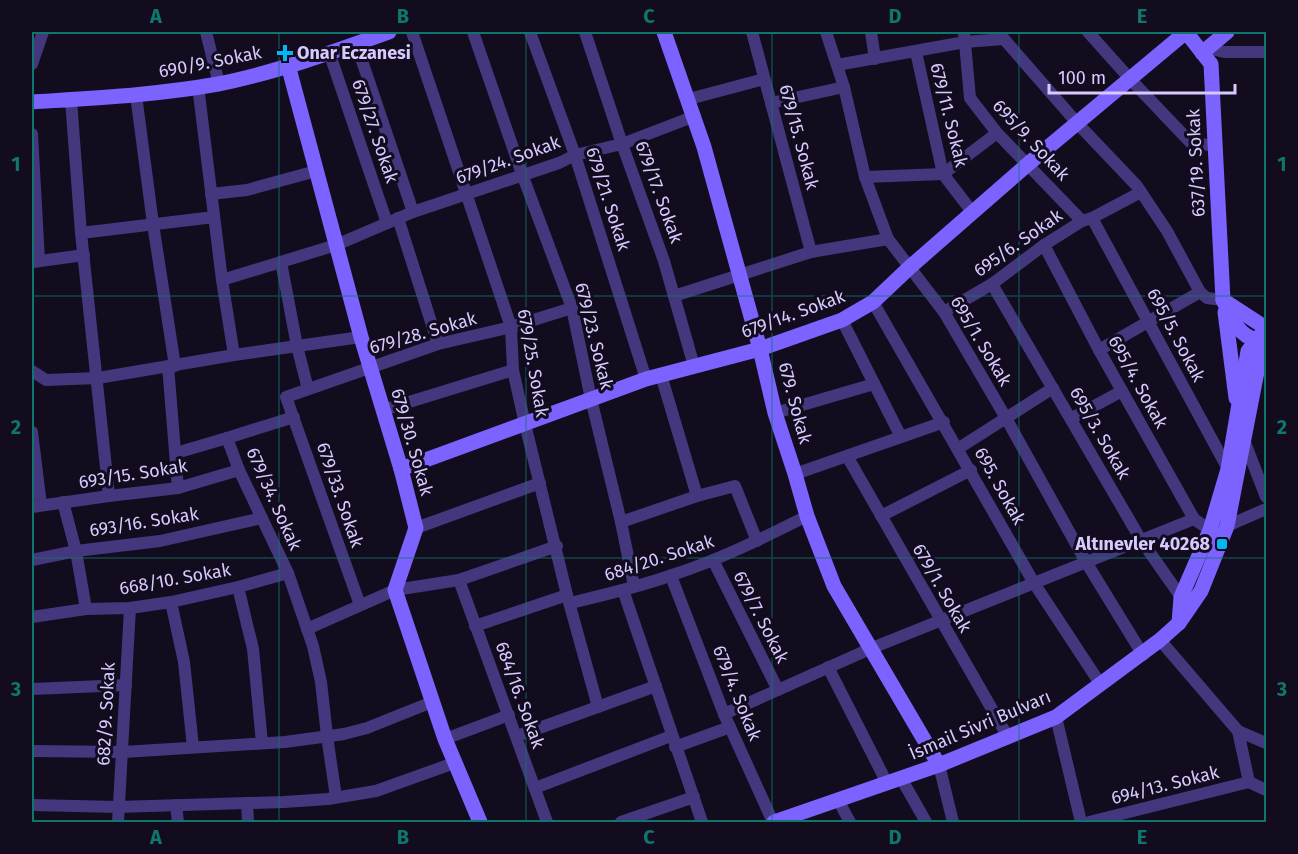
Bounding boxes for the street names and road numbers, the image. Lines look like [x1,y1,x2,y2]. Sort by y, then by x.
street label: 690/9. Sokak [157,41,264,83]
street label: 679/11. Sokak [925,61,973,170]
street label: 679/27. Sokak [347,76,403,187]
street label: 679/15. Sokak [774,82,824,193]
street label: 695/9. Sokak [988,95,1075,186]
street label: 637/19. Sokak [1182,107,1210,218]
street label: 679/24. Sokak [453,131,564,189]
street label: 679/17. Sokak [630,138,688,247]
street label: 679/21. Sokak [581,144,635,254]
street label: 695/6. Sokak [969,204,1067,282]
street label: 679/23. Sokak [570,280,618,392]
street label: 695/5. Sokak [1142,284,1210,386]
street label: 679/14. Sokak [738,285,849,343]
street label: 695/1. Sokak [946,292,1017,391]
street label: 679/28. Sokak [367,307,480,359]
street label: 679/25. Sokak [513,307,553,420]
street label: 695/4. Sokak [1103,332,1173,433]
street label: 679. Sokak [774,360,817,447]
street label: 695/3. Sokak [1065,383,1136,484]
street label: 679/30. Sokak [386,386,438,499]
street label: 679/33. Sokak [312,440,369,551]
street label: 695. Sokak [970,443,1031,529]
street label: 679/34. Sokak [242,444,307,555]
street label: 693/15. Sokak [77,454,190,493]
street label: 693/16. Sokak [88,502,201,541]
street label: 684/20. Sokak [602,530,717,586]
street label: 679/1. Sokak [908,540,977,637]
street label: 668/10. Sokak [118,558,233,600]
street label: 679/7. Sokak [728,567,794,667]
street label: 684/16. Sokak [491,639,550,752]
street label: 679/4. Sokak [708,642,766,745]
street label: 682/9. Sokak [92,661,120,766]
street label: İsmail Sivri Bulvarı [906,685,1054,765]
street label: 694/13. Sokak [1109,761,1222,809]

